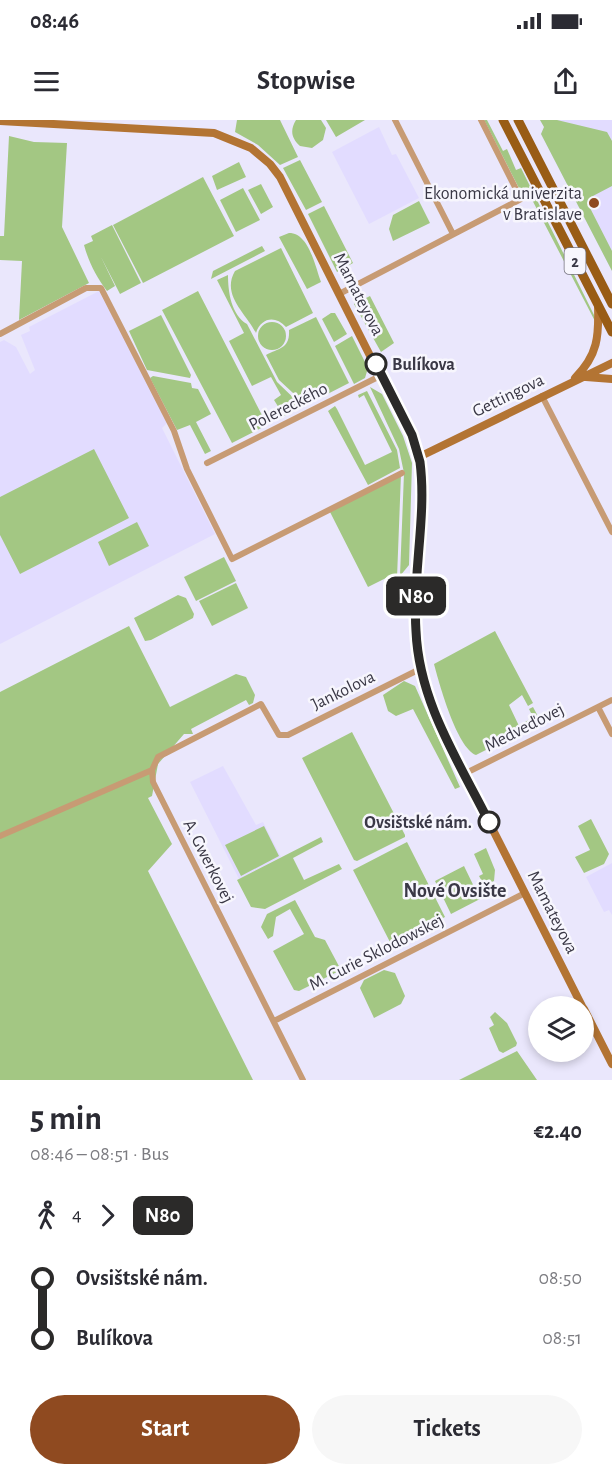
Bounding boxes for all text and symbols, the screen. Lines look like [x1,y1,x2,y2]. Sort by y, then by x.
text: 08:46 [30,10,79,32]
icon: menu [30,65,63,98]
icon: share [549,65,582,98]
text: Stopwise [257,67,355,94]
place label: Ekonomická univerzita v Bratislave [424,185,582,224]
marker: Ekonomická univerzita v Bratislave [587,196,601,210]
road number: 2 [564,248,586,274]
street label: Mamateyova [330,250,387,339]
marker: Bulíkova [365,353,387,375]
place label: Bulíkova [392,356,455,374]
street label: Gettingova [470,371,547,421]
street label: Polereckého [246,379,331,434]
line badge: N80 [382,576,450,616]
text: N80 [398,586,434,607]
street label: Jankolova [309,668,378,714]
street label: Medveďovej [482,700,567,756]
marker: Ovsištské nám. [478,811,500,833]
place label: Ovsištské nám. [364,814,472,832]
street label: A. Gwerkovej [179,817,237,906]
street label: Mamateyova [524,868,581,957]
district label: Nové Ovsište [404,881,506,901]
street label: M. Curie Sklodowskej [306,911,447,995]
map controls [528,996,594,1062]
button: layers [528,996,594,1062]
text: 5 min [30,1103,102,1136]
text: €2.40 [534,1120,582,1142]
text: 08:46 – 08:51 · Bus [30,1144,169,1164]
icon: walk [30,1199,63,1232]
icon: forward [91,1199,124,1232]
text: 4 [72,1205,82,1225]
text: N80 [145,1205,181,1226]
text: Ovsištské nám. [76,1267,208,1289]
text: 08:50 [538,1268,582,1288]
text: Bulíkova [76,1327,153,1349]
text: 08:51 [542,1328,582,1348]
button: Start [30,1395,300,1464]
button: Tickets [312,1395,582,1464]

